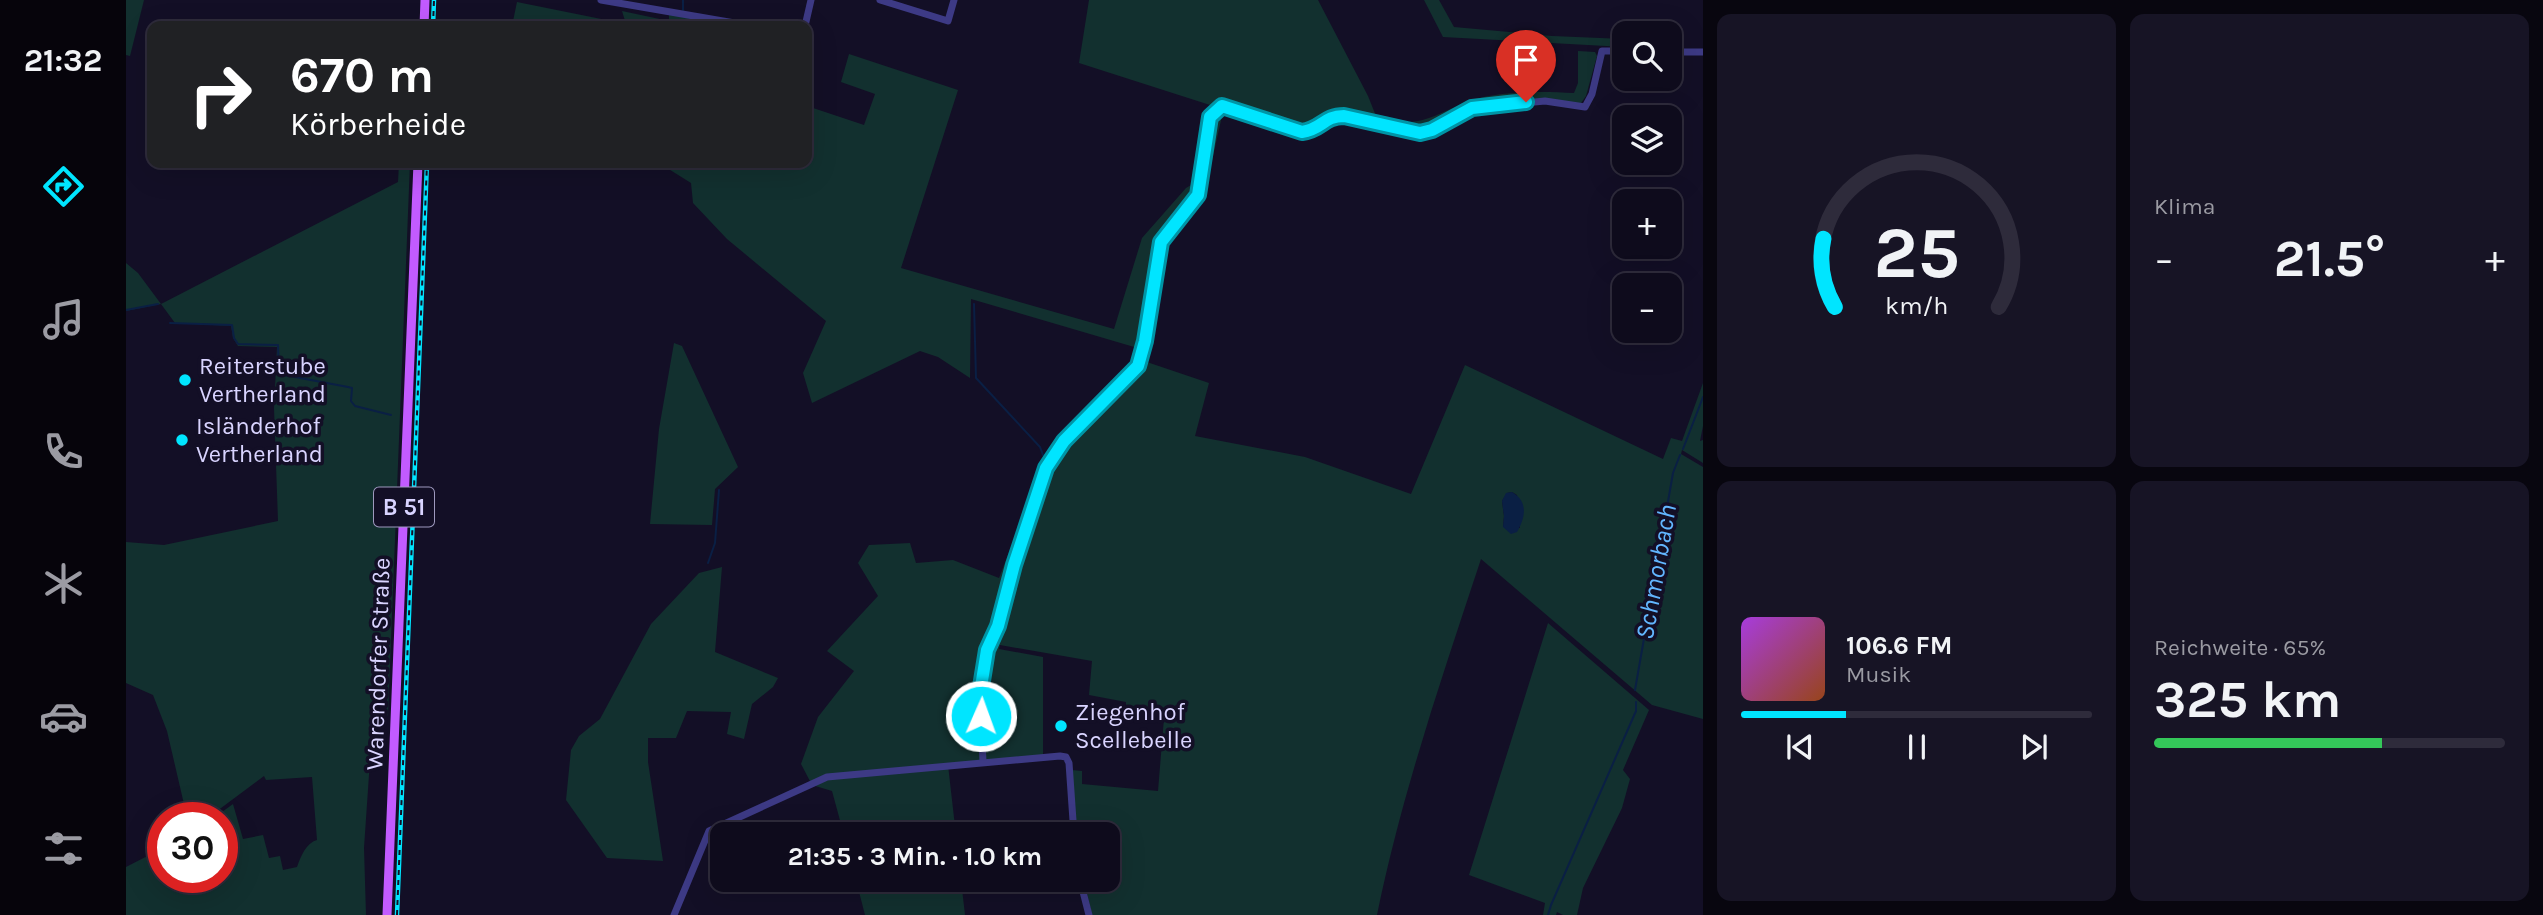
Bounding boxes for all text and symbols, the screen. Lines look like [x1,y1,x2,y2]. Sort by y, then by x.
map controls [1612,21,1682,343]
button: search [1612,21,1682,91]
pin [1496,30,1556,102]
icon: arrive [1507,41,1545,79]
text: 21:32 [24,42,102,79]
text: 670 m [290,47,434,104]
icon: right [175,49,266,140]
button: layers [1612,105,1682,175]
text: Körberheide [290,106,466,143]
icon: directions [39,162,88,211]
button: + [1612,189,1682,259]
text: Klima [2154,193,2215,220]
text: 25 [1873,210,1960,295]
text: 21.5° [2274,228,2385,289]
text: − [2154,237,2174,282]
text: + [2485,237,2505,282]
button: − [1612,273,1682,343]
text: km/h [1885,290,1948,319]
icon: music [39,295,88,344]
place label: Reiterstube Vertherland [199,352,326,408]
marker: Reiterstube Vertherland [177,372,193,388]
place label: Isländerhof Vertherland [196,412,323,468]
icon: phone [39,427,88,476]
marker: Isländerhof Vertherland [174,432,190,448]
road number: B 51 [374,488,434,526]
water label: Schmorbach [1629,502,1683,642]
street label: Warendorfer Straße [360,557,396,771]
icon: climate [39,559,88,608]
text: 106.6 FM [1846,630,1952,661]
text: Reichweite · 65% [2154,634,2326,661]
text: Musik [1846,661,1911,688]
text: 325 km [2154,669,2341,730]
position arrow [944,679,1018,753]
icon: car [39,692,88,741]
place label: Ziegenhof Scellebelle [1075,698,1192,754]
marker: Ziegenhof Scellebelle [1053,718,1069,734]
icon: previous [1781,728,1819,766]
icon: pause [1898,728,1936,766]
icon: next [2015,728,2053,766]
speed limit sign: 30 [147,802,238,893]
icon: filters [39,824,88,873]
text: 21:35 · 3 Min. · 1.0 km [788,841,1042,872]

